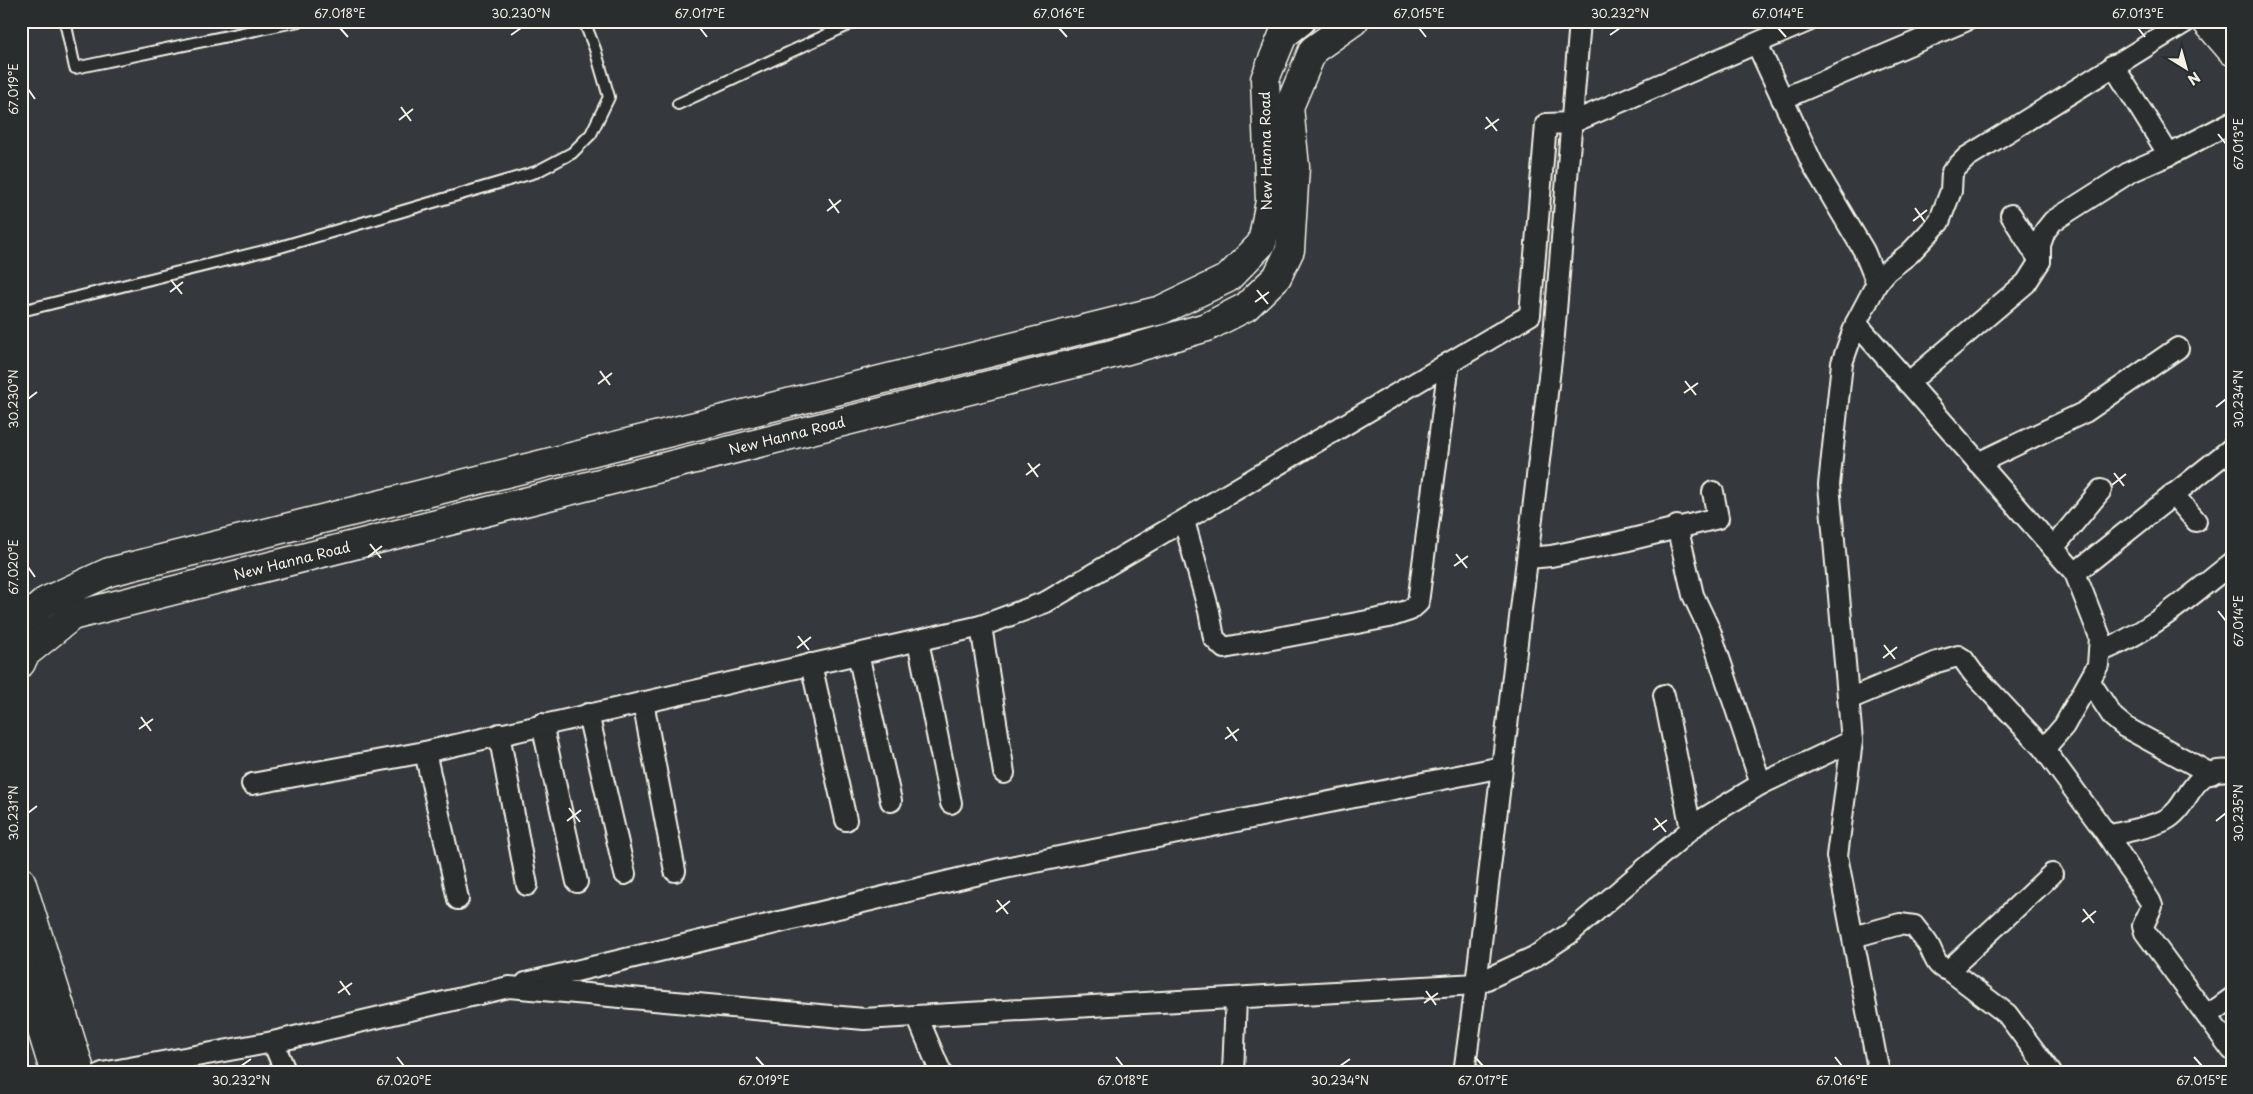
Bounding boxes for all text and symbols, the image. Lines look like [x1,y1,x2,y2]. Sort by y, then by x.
text: 67.018°E [314,4,366,22]
text: 30.230°N [491,4,551,22]
text: 67.017°E [675,4,725,22]
text: 67.016°E [1033,4,1085,22]
text: 67.015°E [1393,4,1445,22]
text: 30.232°N [1591,4,1649,22]
text: 67.014°E [1752,4,1804,22]
text: 67.013°E [2112,4,2164,22]
north arrow [2160,42,2210,92]
text: 67.019°E [4,63,22,115]
text: N [2183,67,2205,91]
street label: New Hanna Road [1254,91,1277,211]
text: 67.013°E [2229,118,2247,170]
text: 30.230°N [4,369,22,429]
text: 30.234°N [2229,370,2247,428]
street label: New Hanna Road [726,411,847,460]
street label: New Hanna Road [231,536,352,585]
text: 67.020°E [4,539,22,595]
text: 67.014°E [2229,595,2247,647]
text: 30.235°N [2229,784,2247,842]
text: 30.231°N [4,785,22,841]
text: 30.232°N [212,1071,270,1089]
text: 67.020°E [376,1071,432,1089]
text: 67.019°E [738,1071,790,1089]
text: 67.018°E [1097,1071,1149,1089]
text: 30.234°N [1311,1071,1369,1089]
text: 67.017°E [1458,1071,1508,1089]
text: 67.016°E [1816,1071,1868,1089]
text: 67.015°E [2176,1071,2228,1089]

